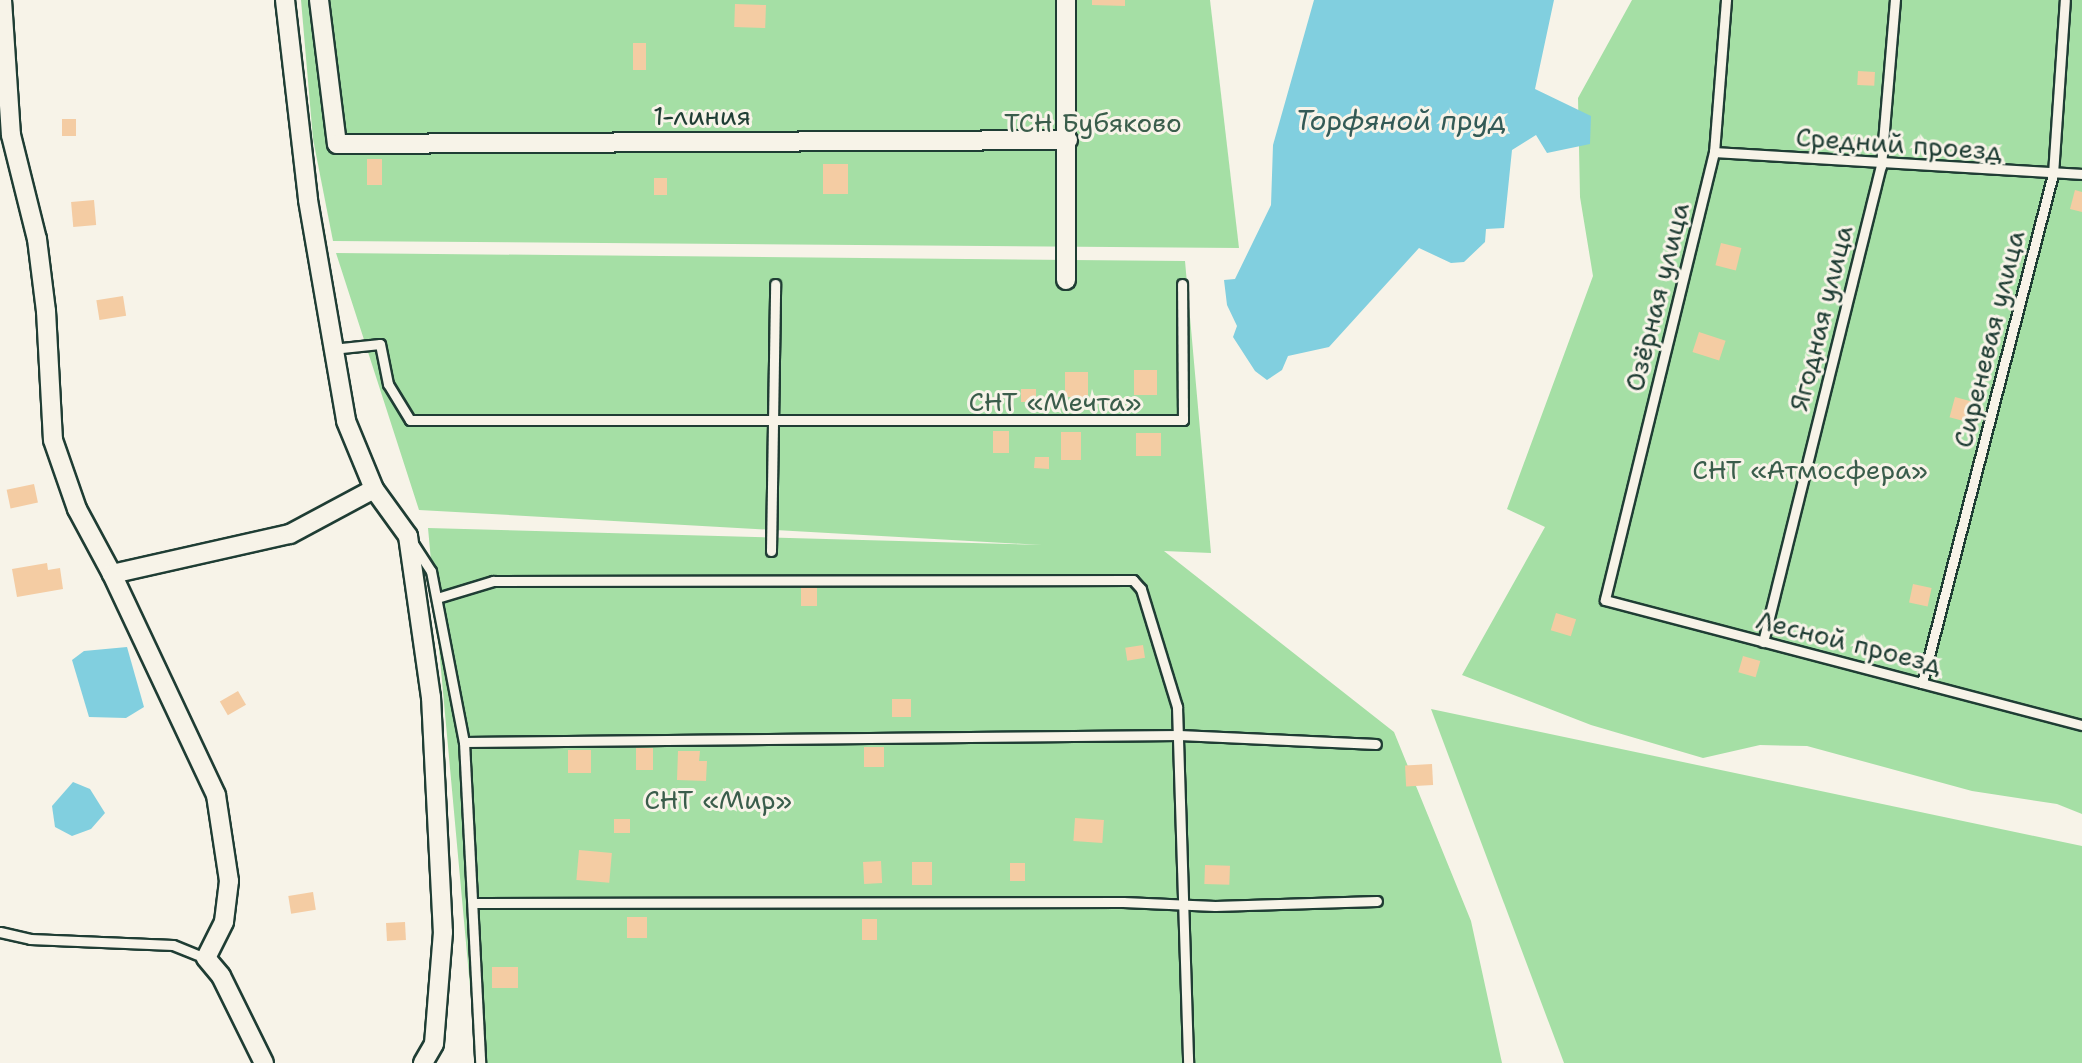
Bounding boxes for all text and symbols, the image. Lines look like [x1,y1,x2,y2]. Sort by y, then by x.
street label: 1-линия [653,100,751,132]
water label: Торфяной пруд [1296,103,1506,137]
park label: ТСН Бубяково [1004,107,1182,139]
street label: Средний проезд [1795,121,2003,167]
street label: Озёрная улица [1618,199,1696,395]
street label: Ягодная улица [1783,222,1859,414]
street label: Сиреневая улица [1947,227,2031,451]
park label: СНТ «Мечта» [968,386,1142,418]
park label: СНТ «Атмосфера» [1692,454,1928,486]
street label: Лесной проезд [1753,604,1945,680]
park label: СНТ «Мир» [644,784,792,816]

